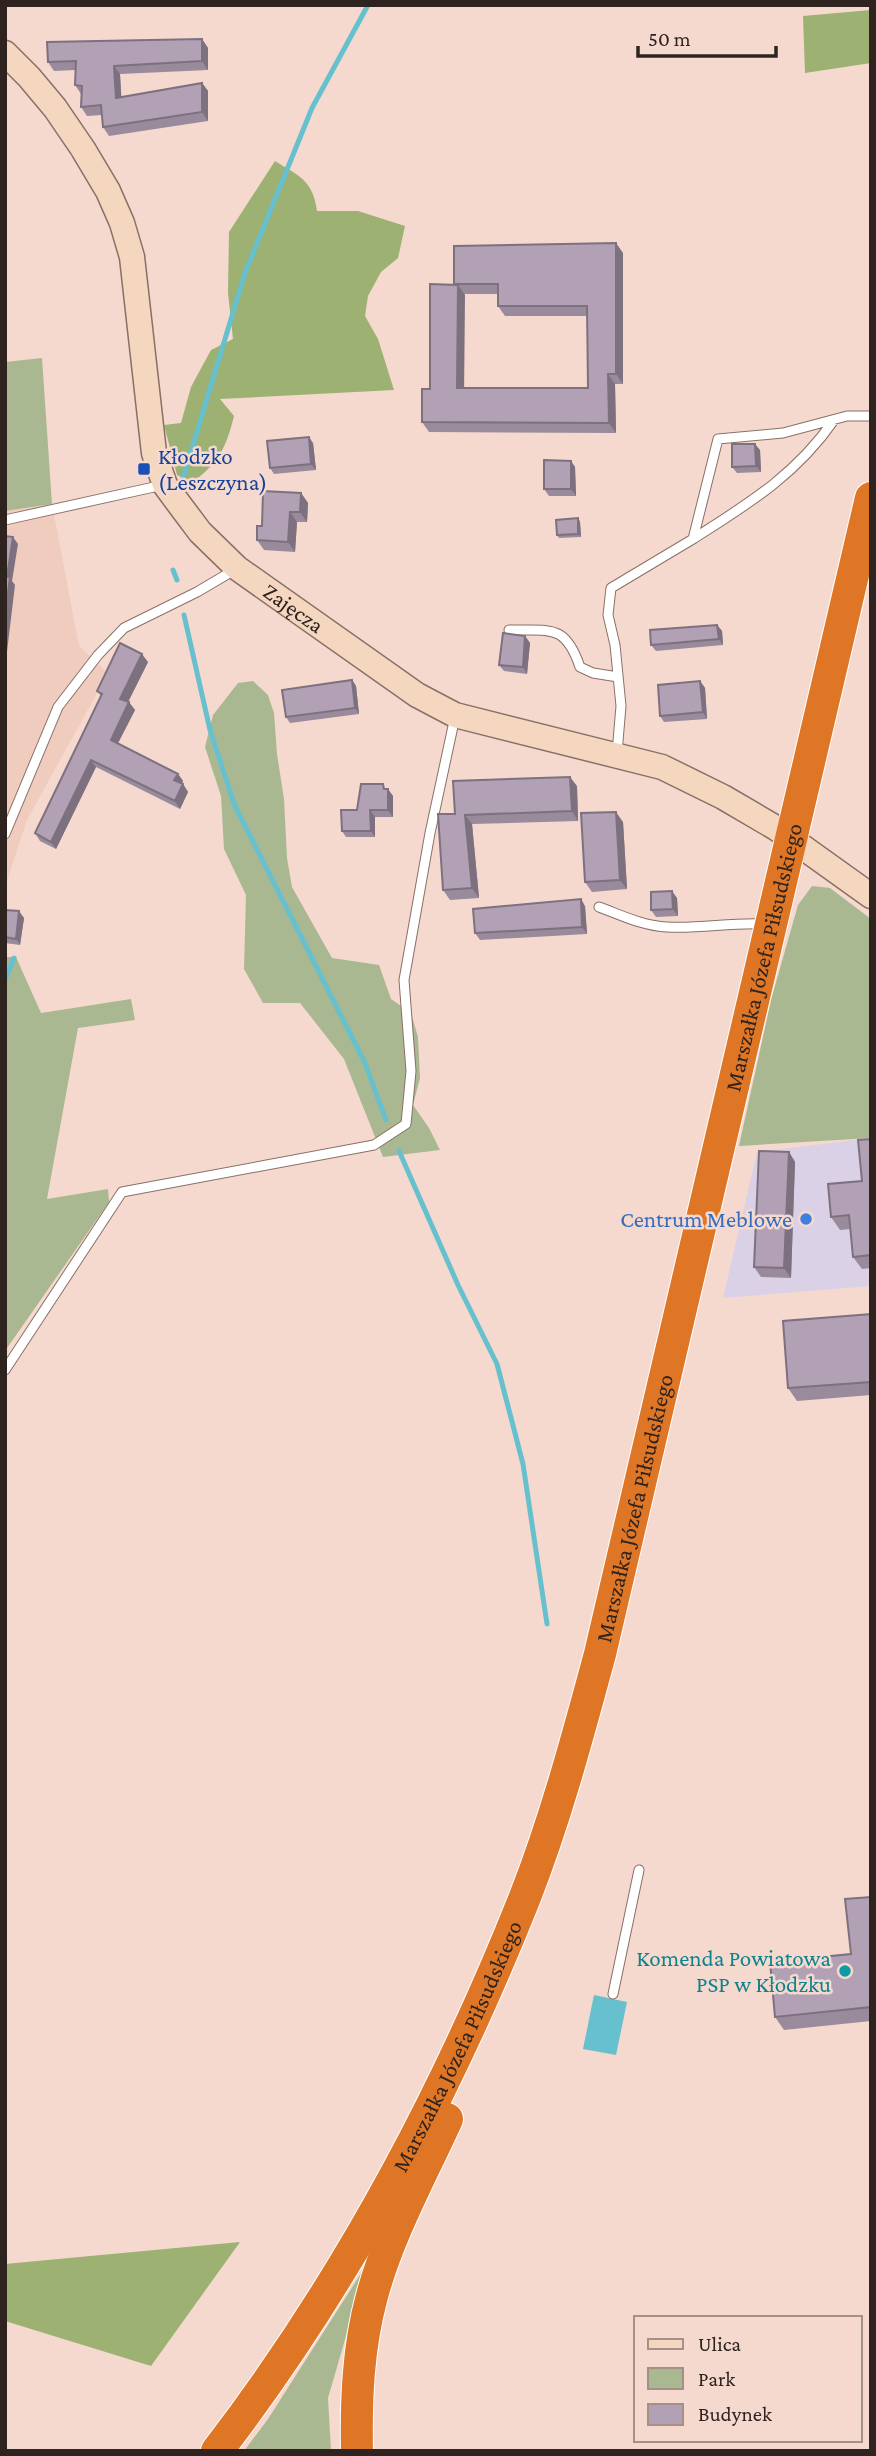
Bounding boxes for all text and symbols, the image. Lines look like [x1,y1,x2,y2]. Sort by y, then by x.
scale bar [638,14,776,58]
text: 50 m [648,27,691,51]
place label: Kłodzko (Leszczyna) [158,443,267,496]
marker: Kłodzko (Leszczyna) [136,461,152,477]
street label: Zajęcza [258,578,329,639]
street label: Marszałka Józefa Piłsudskiego [719,821,807,1094]
place label: Centrum Meblowe [620,1206,792,1232]
marker: Centrum Meblowe [798,1211,814,1227]
street label: Marszałka Józefa Piłsudskiego [590,1372,678,1645]
street label: Marszałka Józefa Piłsudskiego [387,1917,527,2176]
place label: Komenda Powiatowa PSP w Kłodzku [636,1945,831,1997]
marker: Komenda Powiatowa PSP w Kłodzku [837,1963,853,1979]
legend [634,2316,862,2442]
text: Ulica [698,2332,741,2356]
text: Park [698,2367,735,2391]
text: Budynek [698,2402,772,2426]

